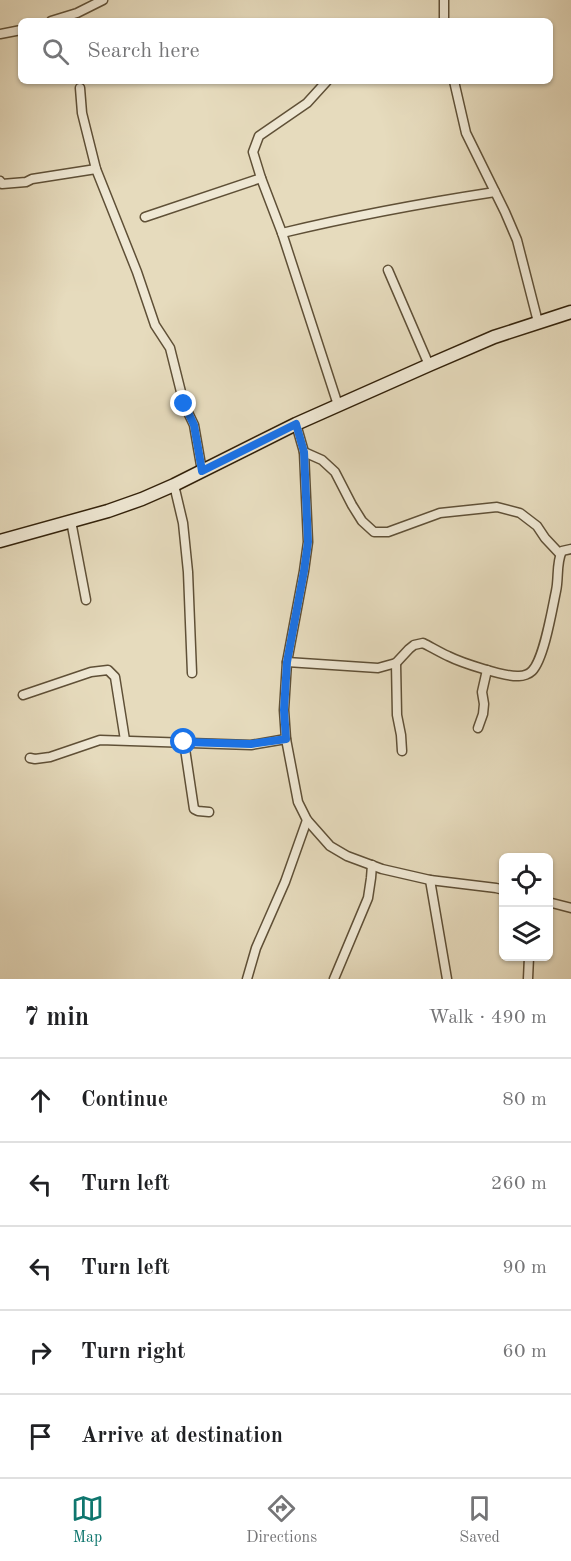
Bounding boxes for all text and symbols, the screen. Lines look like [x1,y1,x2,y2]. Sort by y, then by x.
search box [18,18,553,84]
icon: search [39,35,72,68]
text: Search here [87,40,200,62]
route end [170,390,196,416]
route start [170,728,196,754]
map controls [499,853,553,961]
button: locate [499,853,553,907]
button: layers [499,907,553,961]
text: 7 min [24,1005,89,1031]
text: Walk · 490 m [428,1008,547,1028]
icon: ahead [24,1084,57,1117]
text: Continue [81,1089,168,1111]
text: 80 m [502,1090,547,1110]
icon: left [24,1168,57,1201]
text: Turn left [81,1173,170,1195]
text: 260 m [491,1174,547,1194]
icon: left [24,1252,57,1285]
text: Turn left [81,1257,170,1279]
text: 90 m [502,1258,547,1278]
icon: right [24,1336,57,1369]
text: Turn right [81,1341,185,1363]
text: 60 m [502,1342,547,1362]
icon: arrive [24,1420,57,1453]
text: Arrive at destination [81,1425,283,1447]
tab: Map [71,1492,104,1548]
tab: Directions [246,1492,317,1548]
tab: Saved [459,1492,500,1548]

